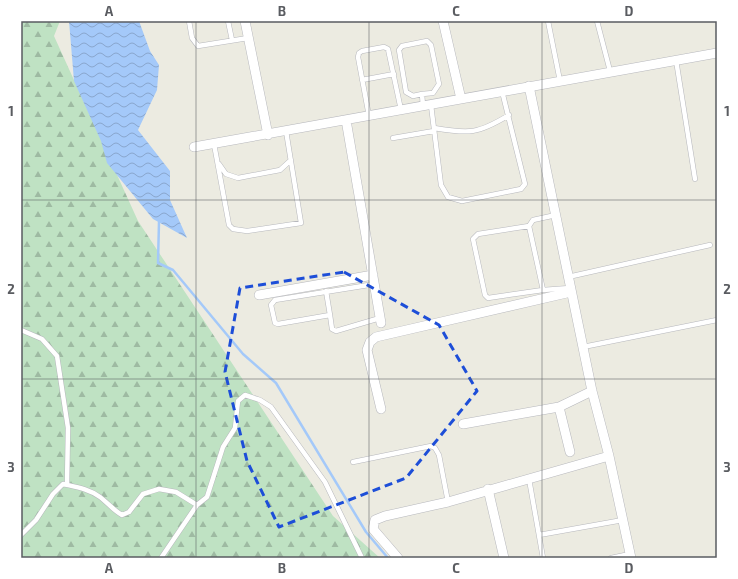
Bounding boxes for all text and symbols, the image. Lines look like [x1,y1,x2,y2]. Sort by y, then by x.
text: A [105,3,114,19]
text: B [278,3,286,19]
text: C [452,3,460,19]
text: D [625,3,634,19]
text: 1 [8,103,14,119]
text: 1 [724,103,730,119]
text: 2 [7,281,15,297]
text: 2 [723,281,731,297]
text: 3 [7,459,15,475]
text: 3 [723,459,731,475]
text: A [105,560,114,576]
text: B [278,560,286,576]
text: C [452,560,460,576]
text: D [625,560,634,576]

